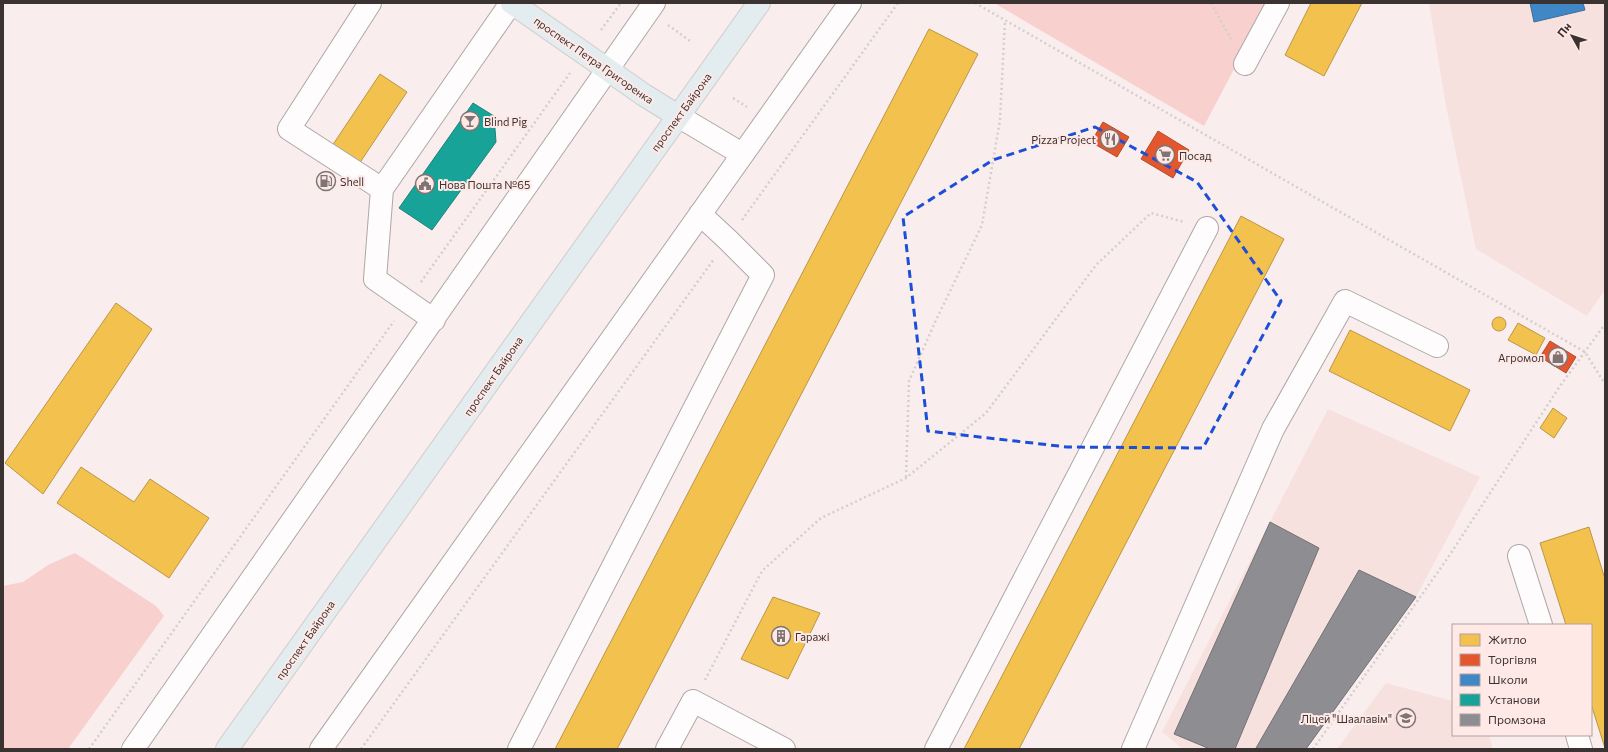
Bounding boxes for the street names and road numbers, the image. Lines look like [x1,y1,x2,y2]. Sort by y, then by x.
street label: проспект Петра Григоренка [532,14,656,106]
street label: проспект Байрона [648,70,714,154]
street label: проспект Байрона [461,334,525,418]
street label: проспект Байрона [273,598,337,682]

